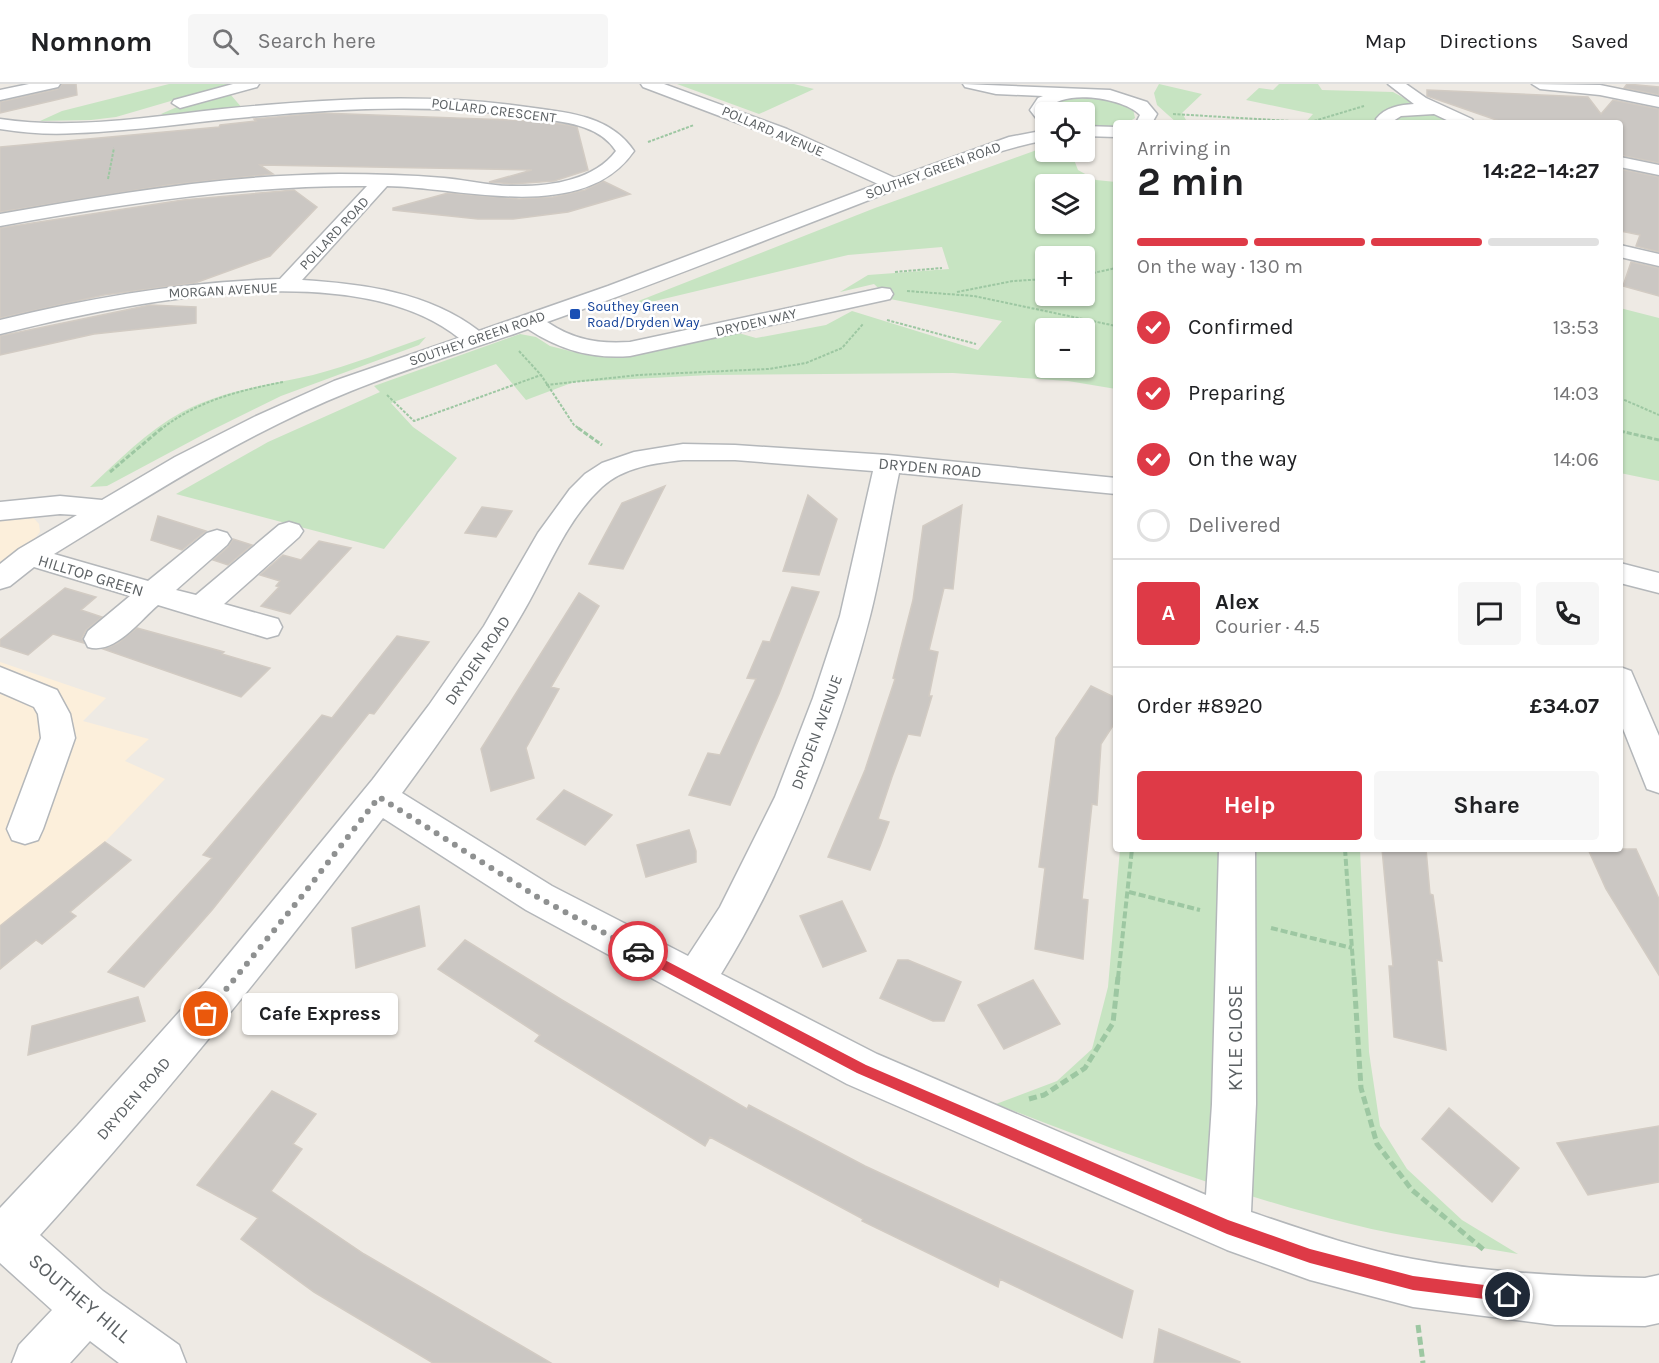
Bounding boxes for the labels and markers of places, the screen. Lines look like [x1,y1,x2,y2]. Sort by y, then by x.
place label: Southey Green Road/Dryden Way [587,298,700,331]
marker: Southey Green Road/Dryden Way [568,307,582,321]
pin [180,988,231,1039]
callout: Cafe Express [242,993,398,1035]
pin [1482,1269,1533,1320]

